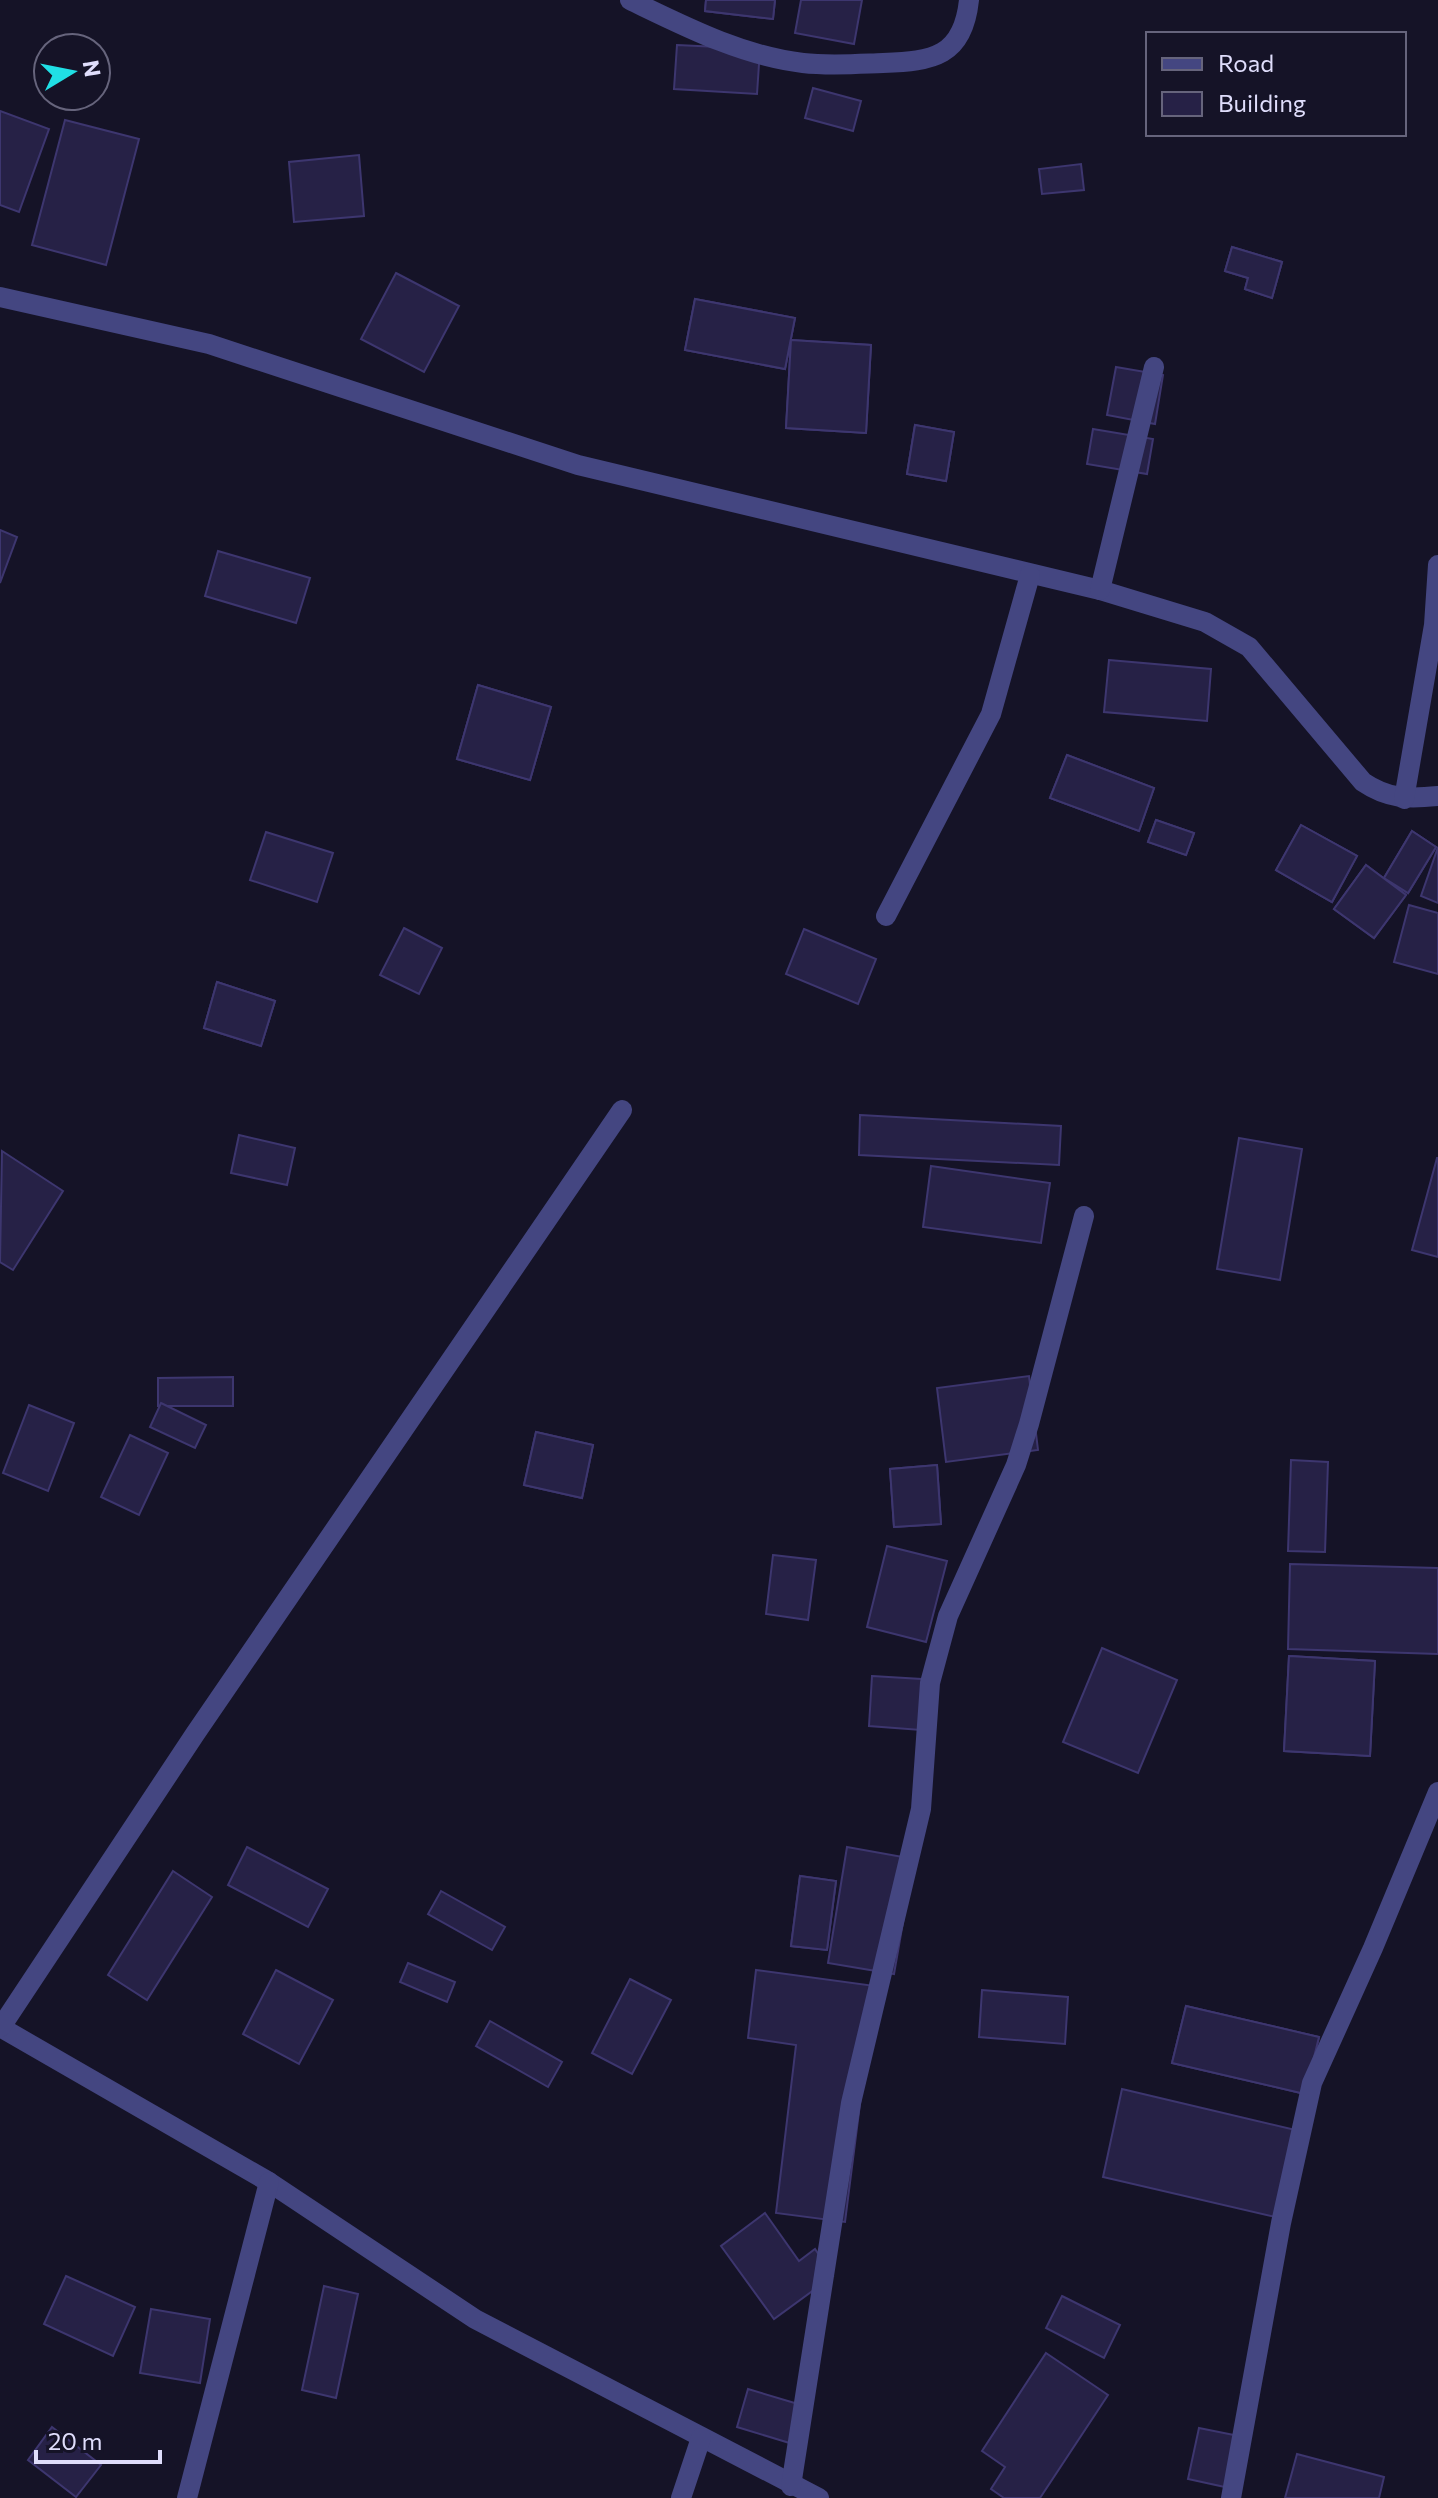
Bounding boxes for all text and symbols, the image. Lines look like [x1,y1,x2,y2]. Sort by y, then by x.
north arrow [32,32,112,112]
legend [1146,32,1406,136]
text: Road [1218,48,1274,77]
text: N [77,58,107,79]
text: Building [1218,88,1306,117]
scale bar [36,2414,160,2464]
text: 20 m [48,2426,102,2455]

